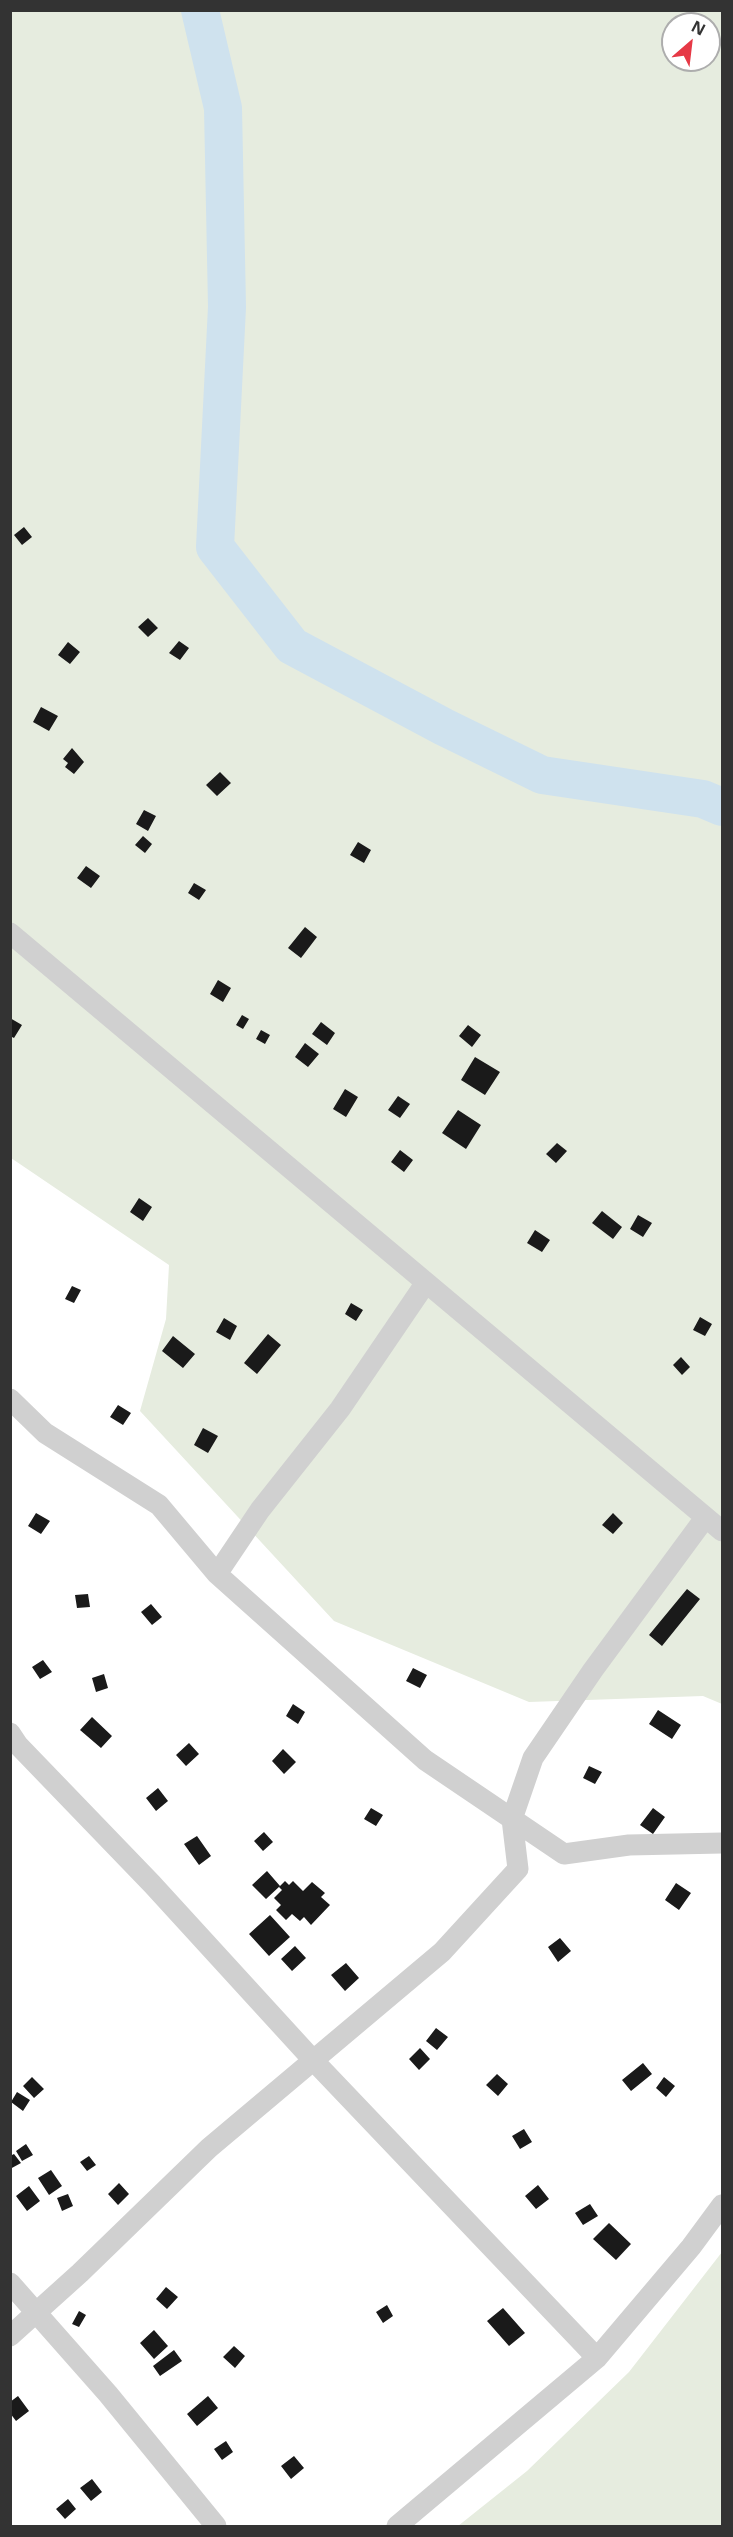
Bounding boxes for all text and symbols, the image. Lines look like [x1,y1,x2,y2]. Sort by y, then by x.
north arrow [661,12,721,72]
text: N [688,15,709,41]

